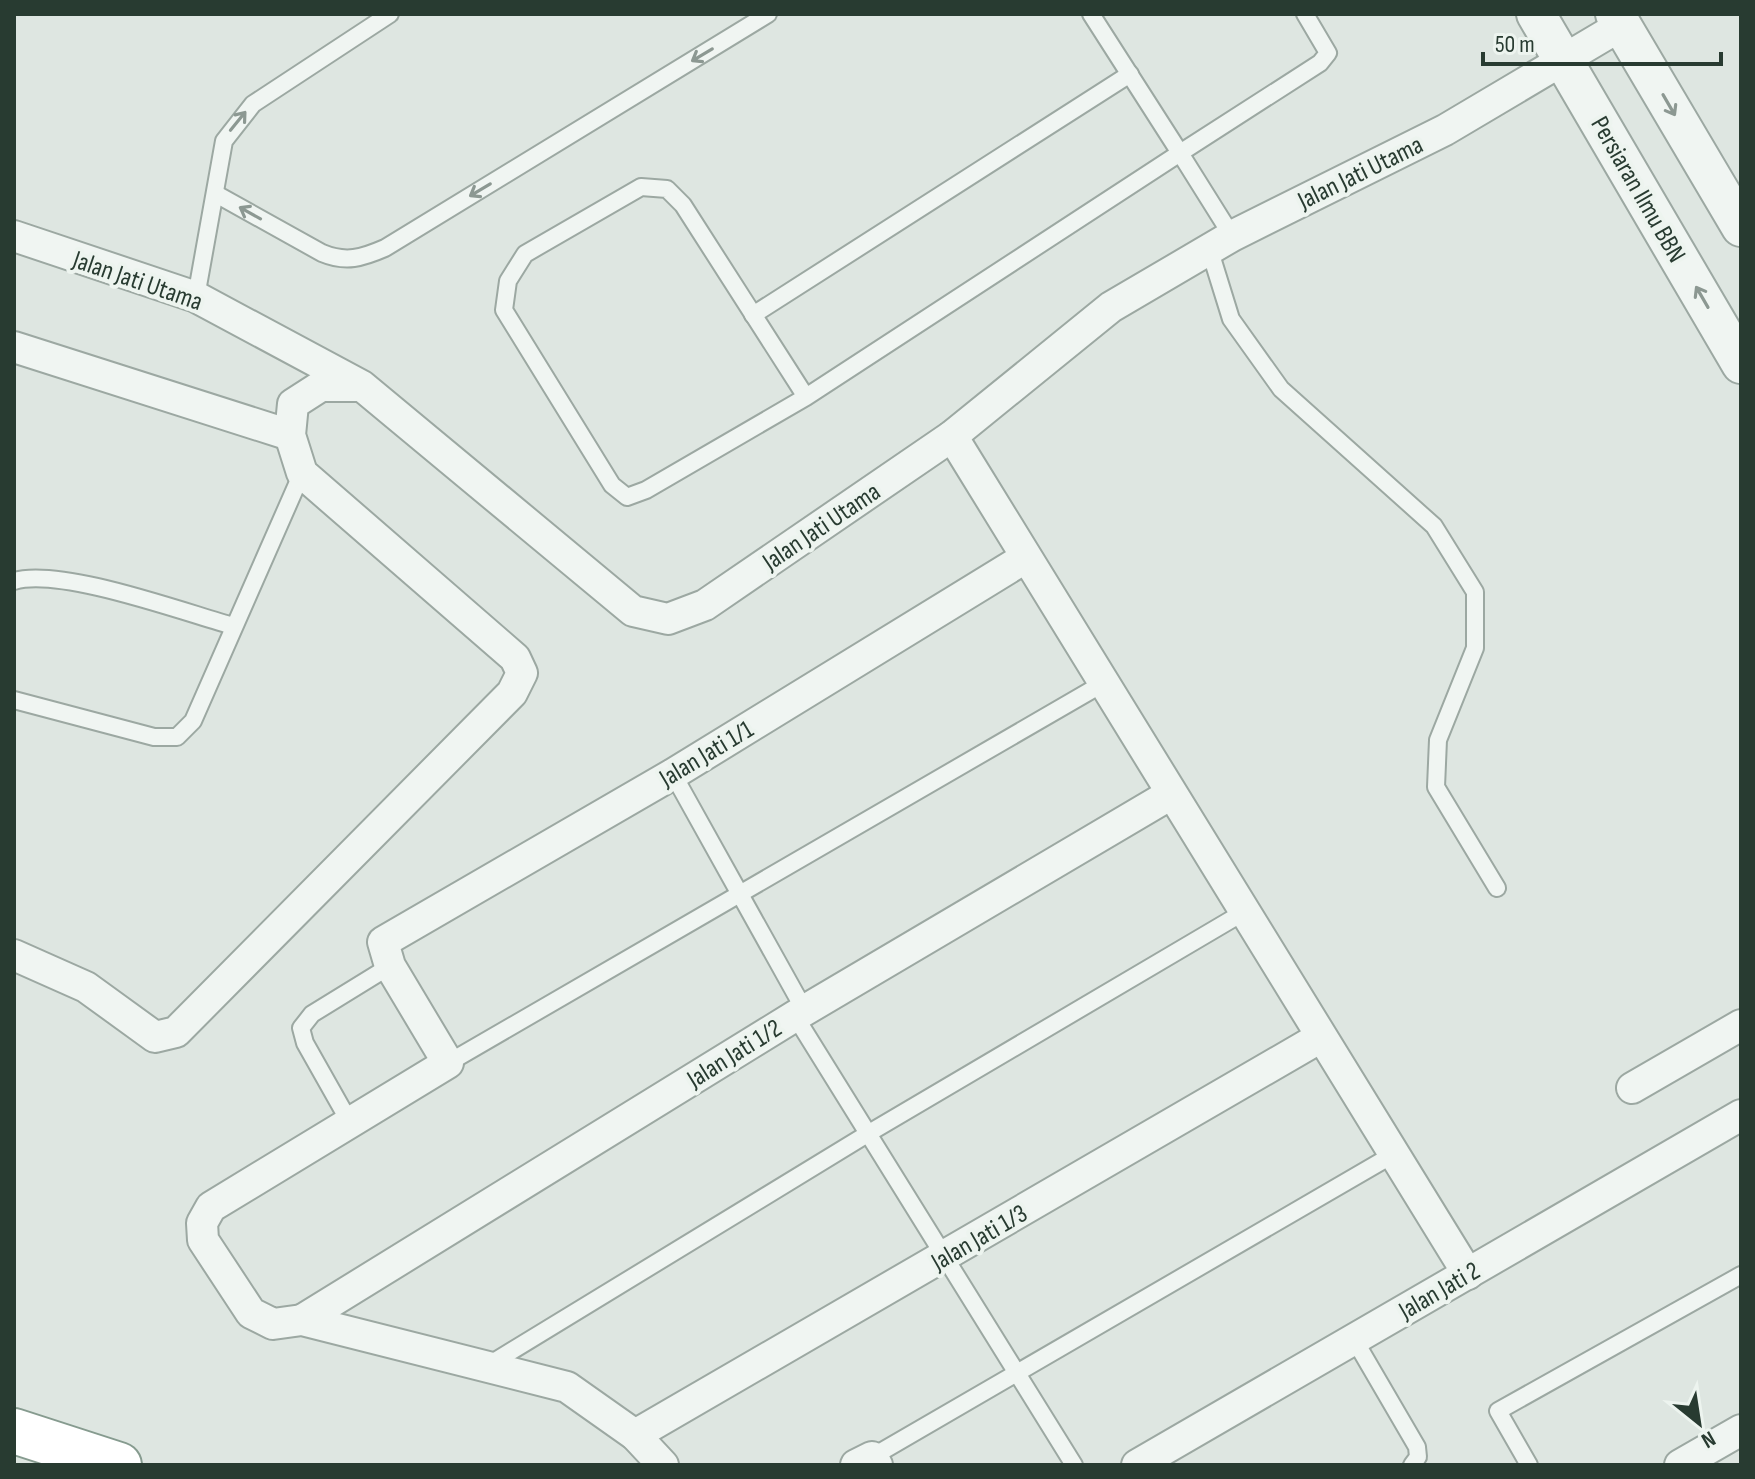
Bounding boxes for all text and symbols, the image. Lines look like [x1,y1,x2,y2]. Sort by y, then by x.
scale bar [1483,16,1721,66]
text: 50 m [1495,30,1535,59]
one-way arrow [691,47,714,63]
one-way arrow [1661,93,1677,116]
one-way arrow [229,111,247,132]
street label: Persiaran Ilmu BBN [1583,111,1692,268]
street label: Jalan Jati Utama [1292,130,1428,217]
one-way arrow [469,183,492,199]
one-way arrow [239,205,262,221]
street label: Jalan Jati Utama [68,244,206,318]
one-way arrow [1694,286,1710,309]
street label: Jalan Jati Utama [756,477,886,578]
street label: Jalan Jati 1/1 [653,714,759,795]
street label: Jalan Jati 1/2 [681,1013,788,1096]
street label: Jalan Jati 1/3 [925,1198,1033,1279]
street label: Jalan Jati 2 [1393,1256,1486,1327]
north arrow [1659,1383,1739,1463]
text: N [1696,1424,1720,1454]

